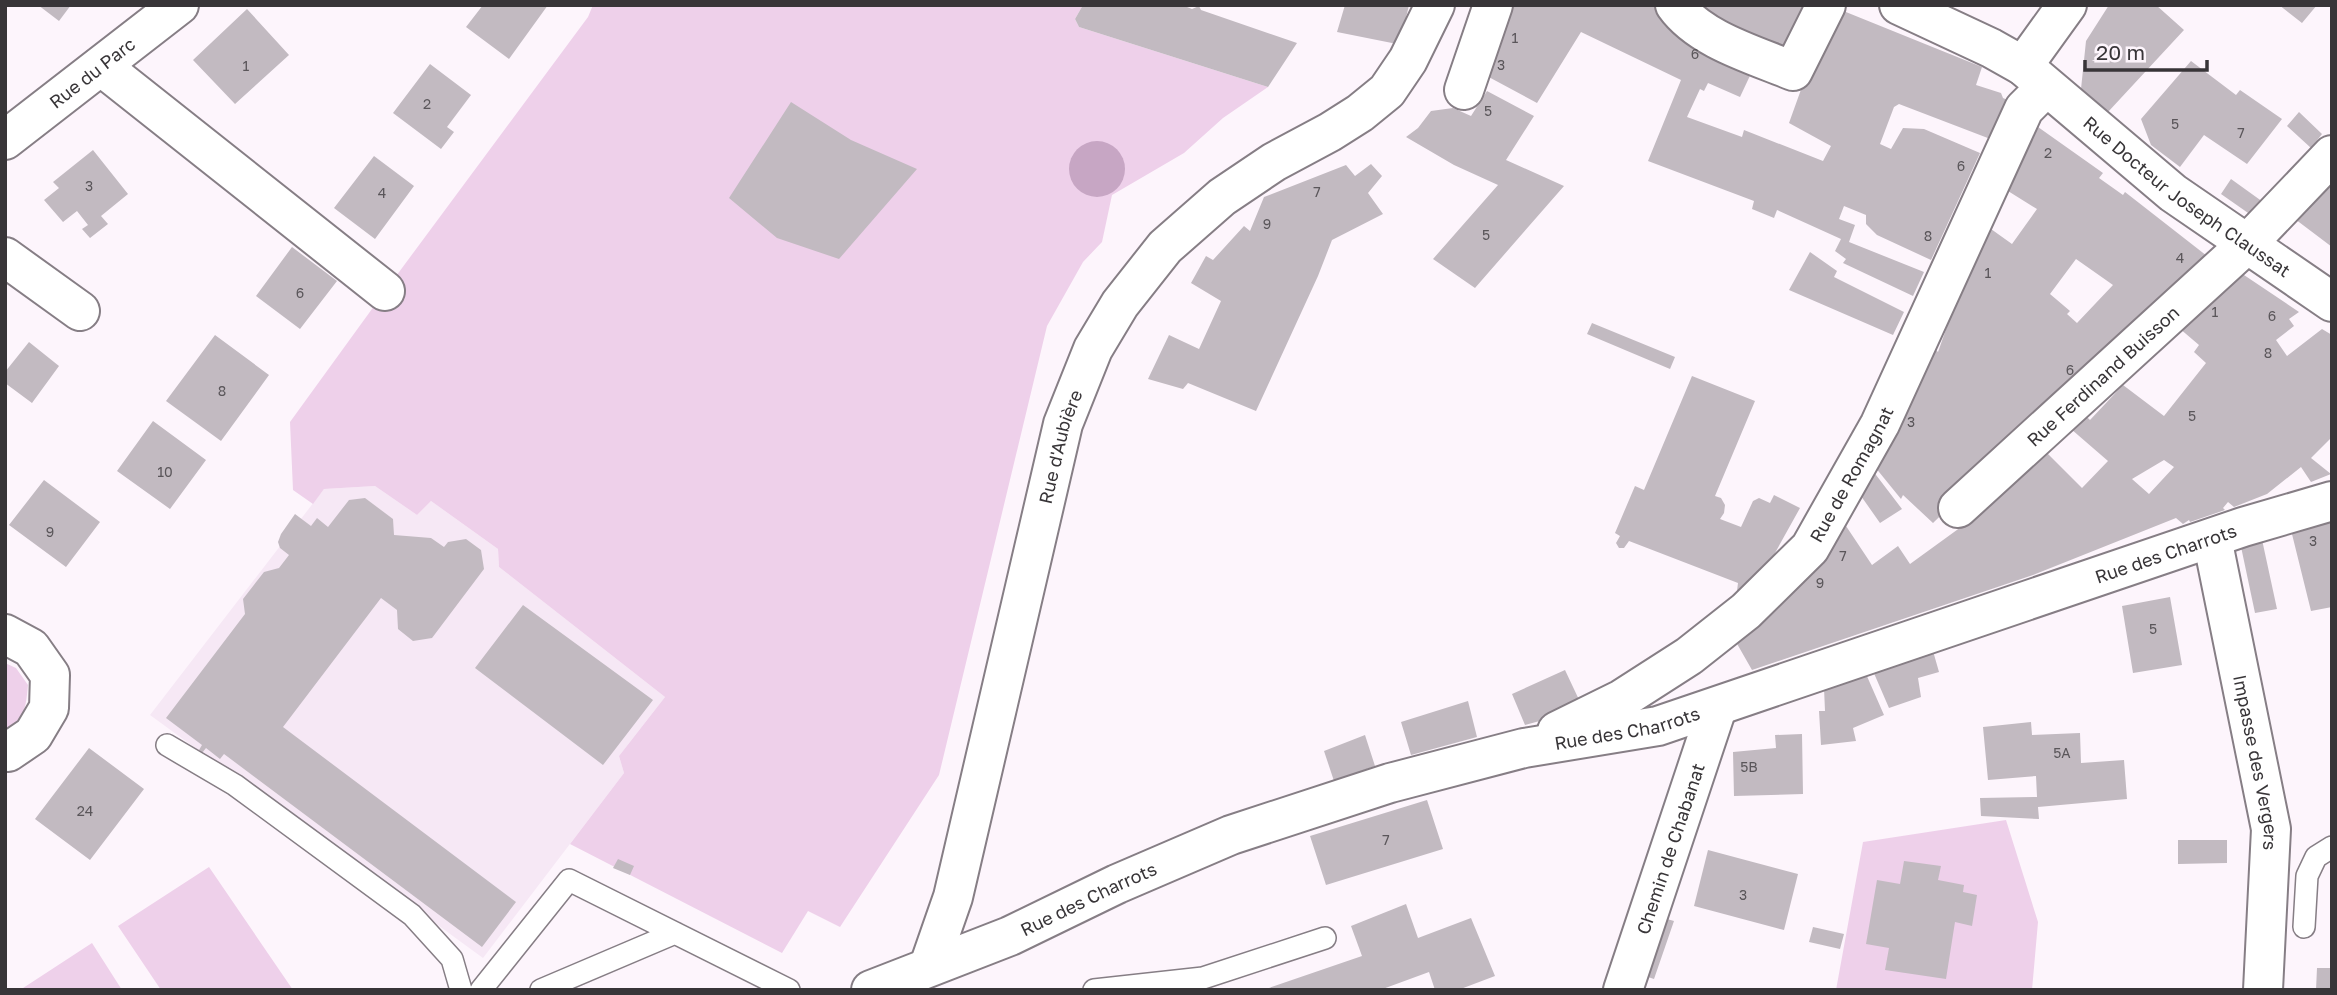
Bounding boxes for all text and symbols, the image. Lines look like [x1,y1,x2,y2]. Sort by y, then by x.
scale bar [2085,28,2208,72]
house number: 1 [1512,29,1519,46]
street label: Rue du Parc [45,32,139,113]
text: 20 m [2096,39,2145,65]
house number: 6 [1691,45,1699,62]
house number: 3 [1497,56,1505,73]
house number: 1 [243,57,250,74]
house number: 2 [423,95,431,112]
house number: 5 [1484,102,1492,119]
street label: Rue Docteur Joseph Claussat [2079,111,2295,281]
house number: 5 [2171,115,2179,132]
house number: 7 [2237,124,2245,141]
house number: 2 [2044,144,2052,161]
house number: 6 [1957,157,1965,174]
house number: 3 [85,177,93,194]
house number: 7 [1313,183,1321,200]
house number: 4 [378,184,386,201]
house number: 9 [1263,215,1271,232]
house number: 5 [1482,226,1490,243]
house number: 8 [1924,227,1932,244]
house number: 4 [2176,249,2184,266]
house number: 1 [1985,264,1992,281]
house number: 6 [296,284,304,301]
street label: Rue Ferdinand Buisson [2022,301,2183,451]
house number: 1 [2212,303,2219,320]
house number: 6 [2268,307,2276,324]
house number: 8 [2264,344,2272,361]
house number: 6 [2066,361,2074,378]
house number: 8 [218,382,226,399]
street label: Rue d'Aubière [1034,386,1087,506]
street label: Rue de Romagnat [1805,403,1898,546]
house number: 5 [2188,407,2196,424]
house number: 3 [1907,413,1915,430]
house number: 10 [157,463,173,480]
street label: Rue des Charrots [2092,519,2239,588]
house number: 9 [46,523,54,540]
house number: 3 [2309,532,2317,549]
house number: 7 [1839,547,1847,564]
house number: 9 [1816,574,1824,591]
house number: 5 [2149,620,2157,637]
street label: Impasse des Vergers [2229,673,2283,851]
street label: Rue des Charrots [1553,702,1703,754]
house number: 5A [2053,744,2071,761]
house number: 5B [1740,758,1758,775]
street label: Chemin de Chabanat [1631,760,1709,937]
house number: 24 [77,802,93,819]
house number: 7 [1382,831,1390,848]
street label: Rue des Charrots [1017,857,1160,940]
house number: 3 [1739,886,1747,903]

